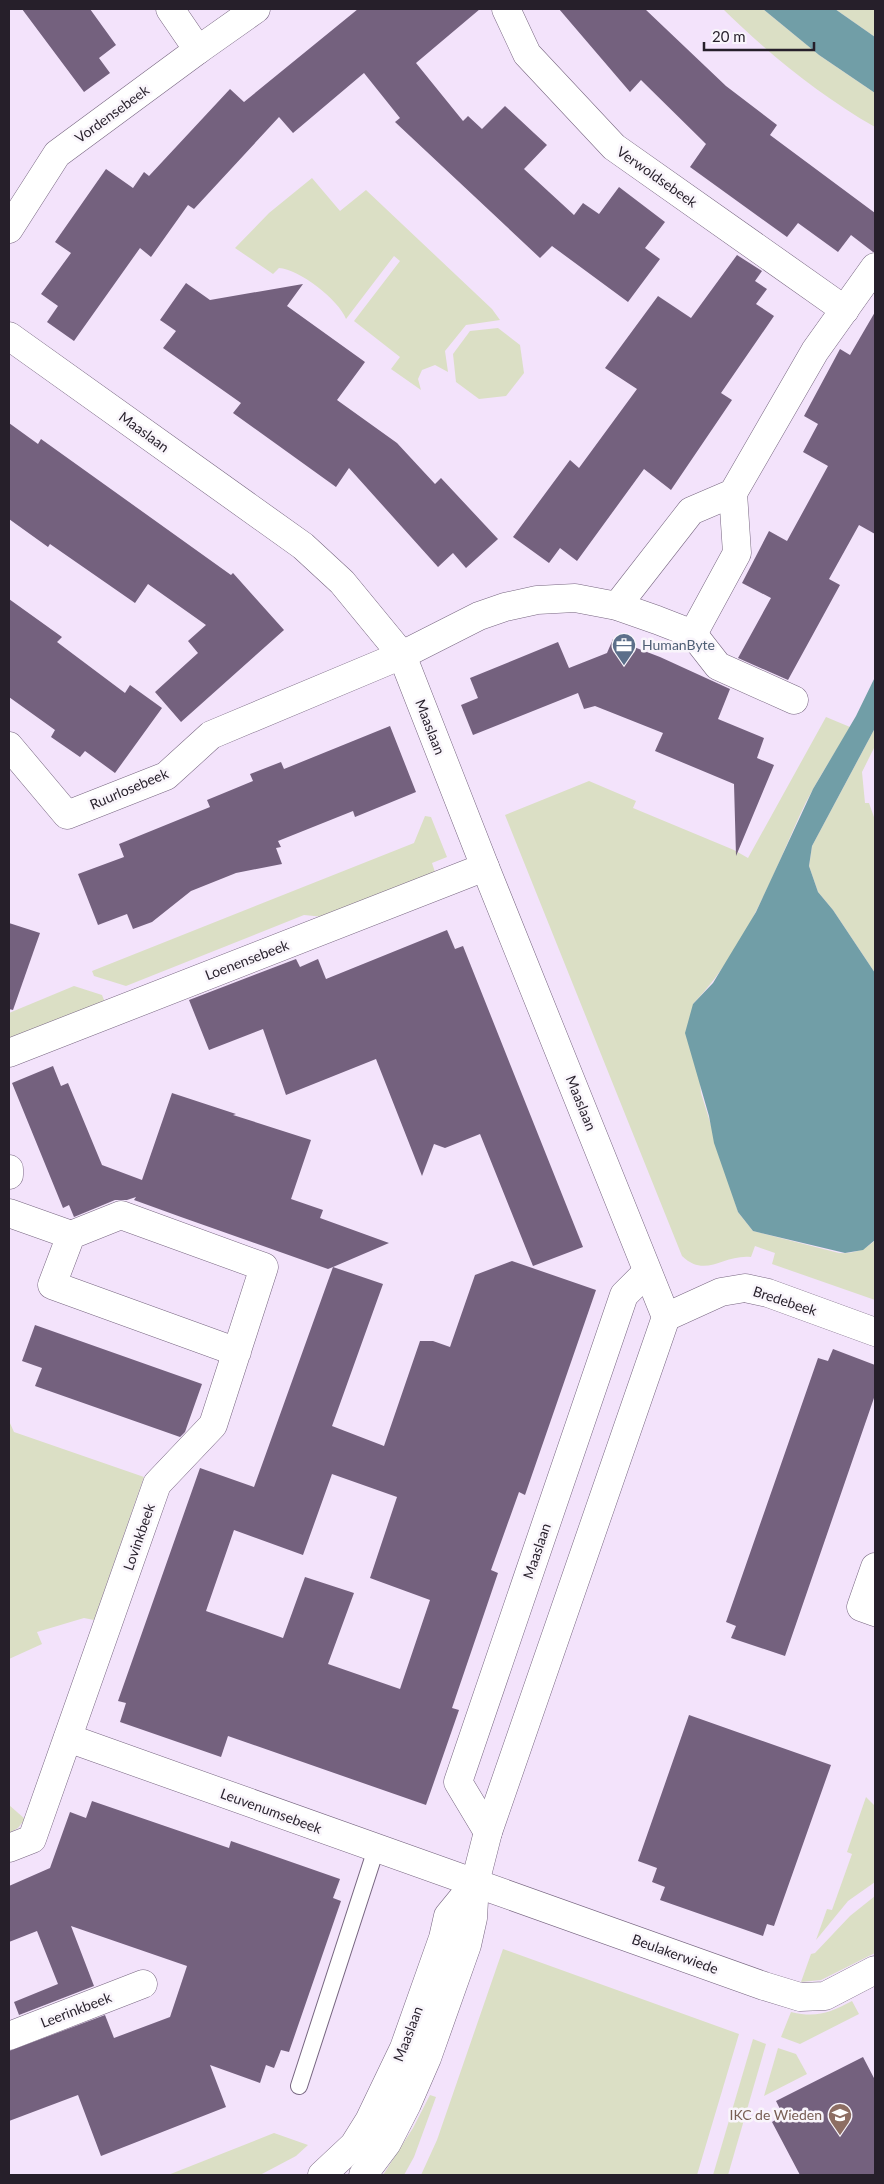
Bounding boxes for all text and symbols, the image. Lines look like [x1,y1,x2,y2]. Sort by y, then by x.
scale bar [704,20,814,52]
text: 20 m [712,27,746,45]
street label: Vordensebeek [71,81,153,146]
street label: Verwoldsebeek [614,143,701,211]
street label: Maaslaan [116,408,173,455]
office icon: HumanByte [611,632,637,666]
place label: HumanByte [642,636,715,653]
street label: Maaslaan [412,697,449,757]
street label: Ruurlosebeek [87,764,171,813]
street label: Loenensebeek [203,935,292,983]
street label: Maaslaan [563,1073,600,1133]
street label: Bredebeek [751,1282,820,1319]
street label: Lovinkbeek [119,1500,158,1573]
street label: Maaslaan [519,1521,554,1581]
street label: Leuvenumsebeek [218,1784,325,1837]
street label: Beulakerwiede [630,1930,721,1977]
street label: Leerinkbeek [38,1988,115,2031]
street label: Maaslaan [389,2004,426,2064]
school or university icon: IKC de Wieden [827,2102,853,2136]
place label: IKC de Wieden [730,2106,822,2123]

